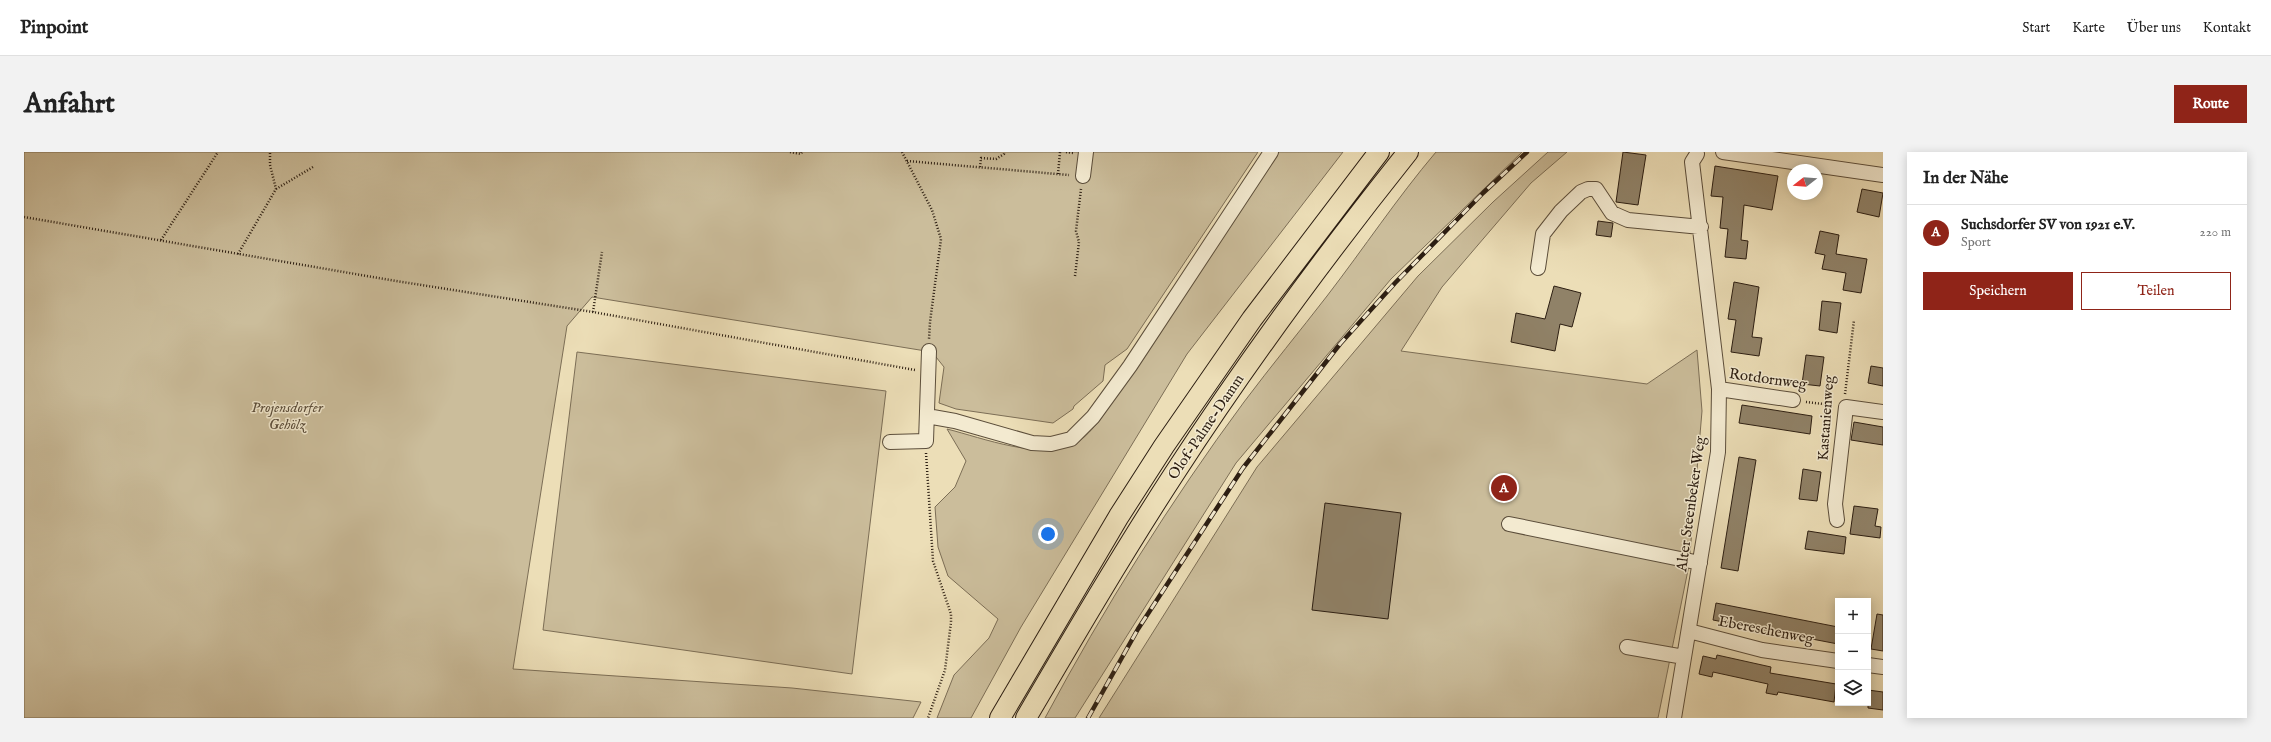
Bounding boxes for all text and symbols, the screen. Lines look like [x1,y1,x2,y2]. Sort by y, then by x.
text: Pinpoint [20,16,88,40]
text: Start [2022,19,2050,37]
text: Karte [2072,19,2105,37]
text: Über uns [2127,19,2181,37]
text: Kontakt [2203,19,2251,37]
button: Route [2174,85,2247,123]
text: Anfahrt [24,87,115,122]
north arrow [1787,164,1823,200]
text: In der Nähe [1923,168,2008,189]
text: Suchsdorfer SV von 1921 e.V. [1961,215,2135,234]
text: A [1932,224,1940,241]
text: 220 m [2200,224,2231,241]
text: Sport [1961,234,1991,251]
button: Speichern [1923,272,2073,310]
button: Teilen [2081,272,2231,310]
street label: Rotdornweg [1728,364,1809,394]
street label: Olof-Palme-Damm [1164,370,1249,483]
street label: Kastanienweg [1814,374,1839,461]
park label: Projensdorfer Gehölz [251,398,324,434]
street label: Alter Steenbeker Weg [1672,434,1710,574]
pin: A [1491,473,1517,503]
your location [1038,524,1058,544]
map controls [1835,598,1871,706]
button: + [1835,598,1871,634]
street label: Ebereschenweg [1717,611,1816,649]
button: − [1835,634,1871,670]
button: layers [1835,670,1871,706]

